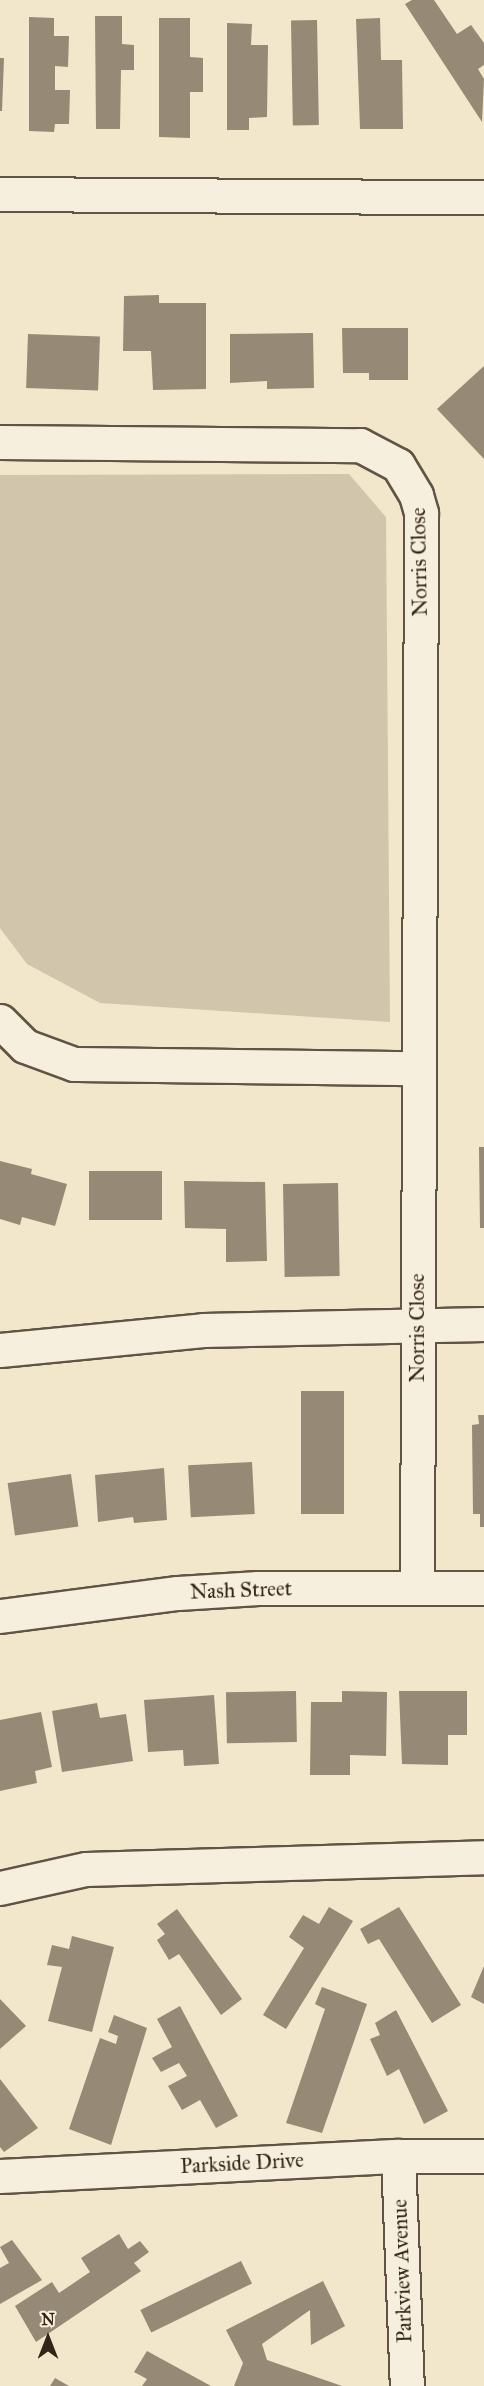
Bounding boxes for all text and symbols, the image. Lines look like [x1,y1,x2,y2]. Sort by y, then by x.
street label: Norris Close [405,507,433,617]
street label: Norris Close [404,1274,430,1382]
street label: Nash Street [189,1576,293,1604]
street label: Parkside Drive [180,2147,304,2179]
street label: Parkview Avenue [387,2199,417,2343]
north arrow [18,2308,78,2368]
text: N [41,2310,55,2329]

